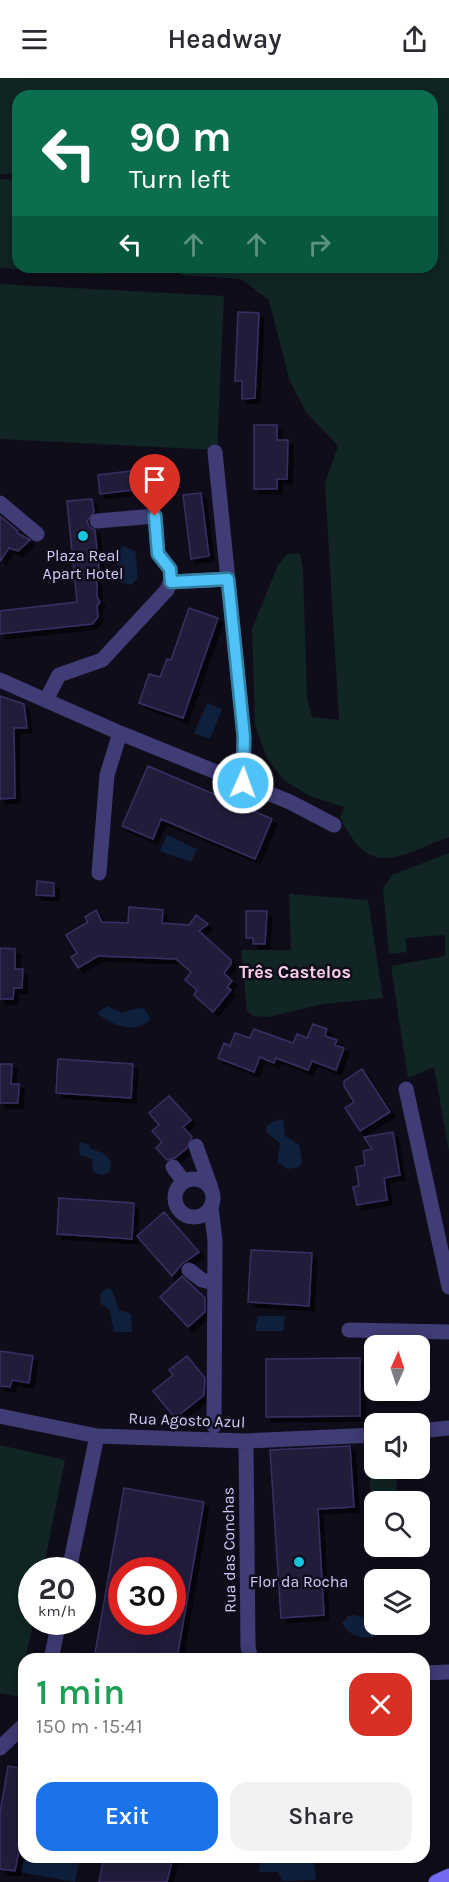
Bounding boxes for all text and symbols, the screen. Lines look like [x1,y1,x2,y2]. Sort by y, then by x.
icon: menu [18,23,51,56]
text: Headway [168,23,281,55]
icon: share [398,23,431,56]
text: 90 m [129,112,232,162]
icon: left [30,114,108,192]
text: Turn left [129,163,230,195]
icon: left [114,228,147,261]
icon: ahead [177,228,210,261]
icon: ahead [240,228,273,261]
icon: right [303,228,336,261]
pin [129,454,180,516]
icon: arrive [138,463,171,496]
marker: Plaza Real Apart Hotel [76,529,90,543]
place label: Plaza Real Apart Hotel [42,546,124,583]
position arrow [211,751,275,815]
district label: Três Castelos [239,961,351,983]
north arrow [364,1335,430,1401]
map controls [364,1335,430,1635]
street label: Rua Agosto Azul [128,1408,246,1432]
button: sound [364,1413,430,1479]
street label: Rua das Conchas [218,1487,240,1613]
button: search [364,1491,430,1557]
marker: Flor da Rocha [292,1555,306,1569]
speed limit sign: 30 [108,1557,186,1635]
button: layers [364,1569,430,1635]
text: 20 [38,1571,76,1607]
place label: Flor da Rocha [250,1572,348,1591]
text: km/h [38,1602,76,1620]
text: 1 min [36,1671,125,1713]
button: close [349,1673,412,1736]
text: 150 m · 15:41 [36,1715,143,1738]
button: Exit [36,1782,218,1851]
button: Share [230,1782,412,1851]

